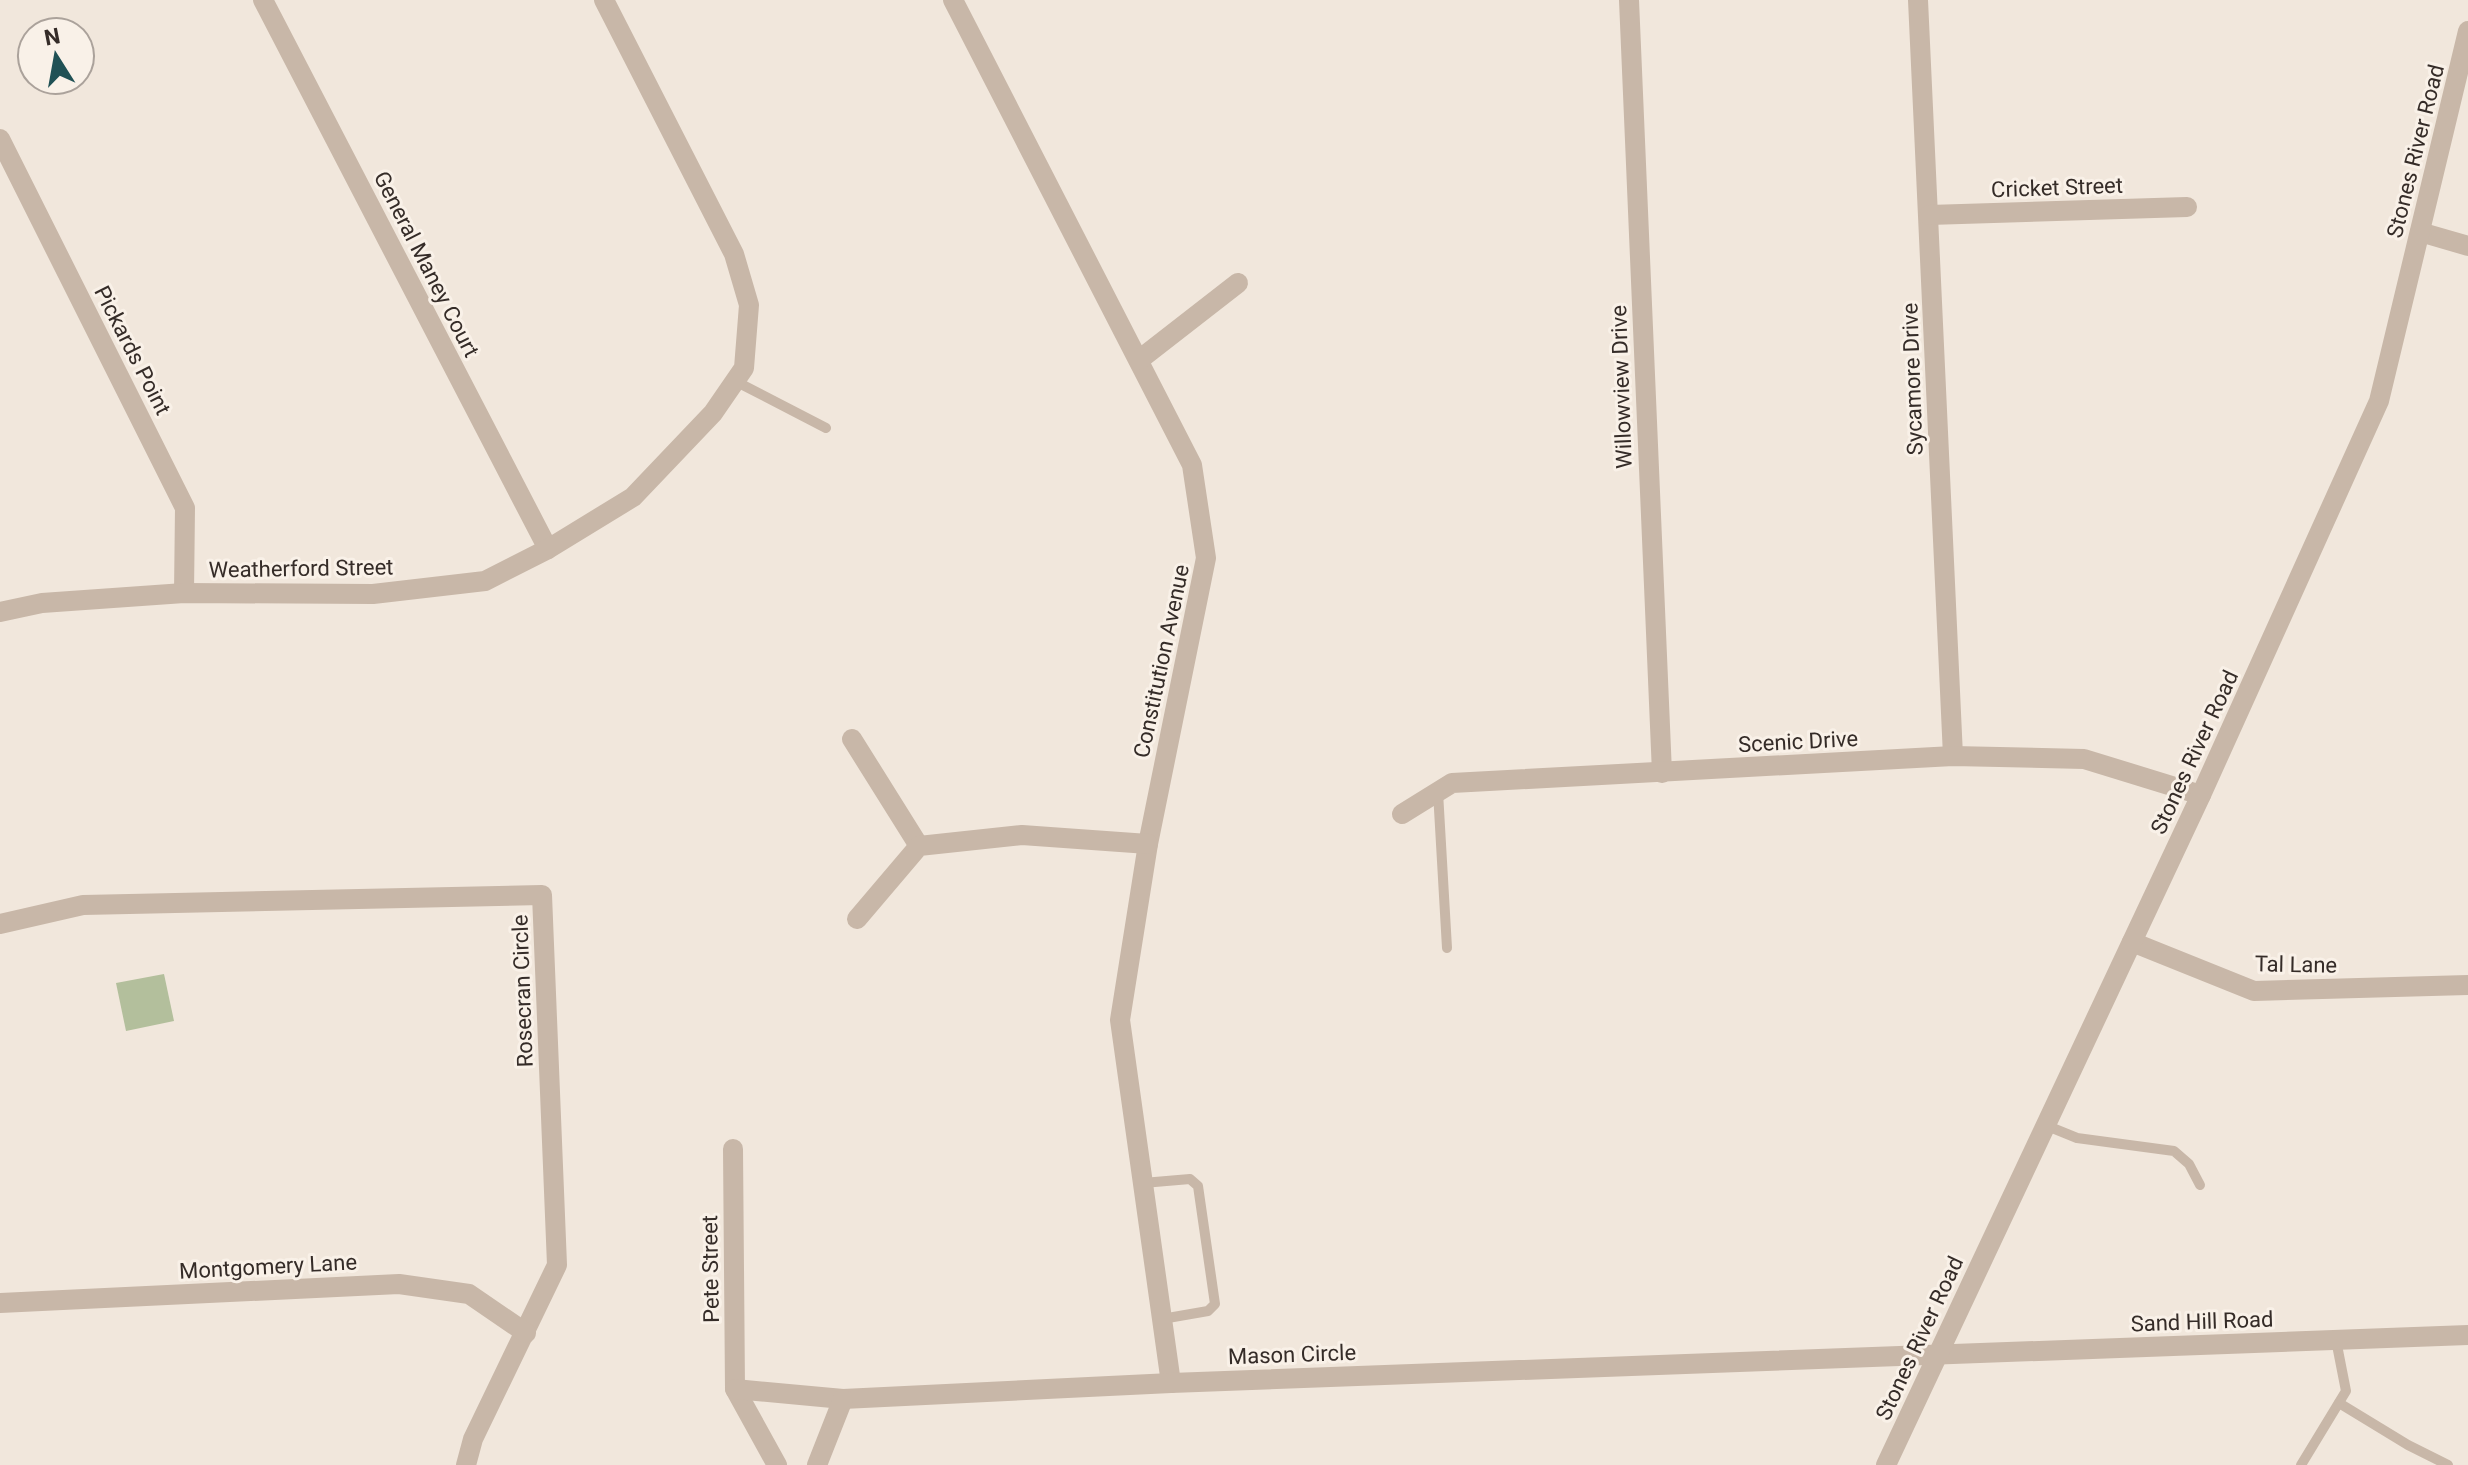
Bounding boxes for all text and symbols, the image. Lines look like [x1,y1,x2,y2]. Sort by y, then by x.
north arrow [16,16,96,96]
text: N [42,23,62,51]
street label: Stones River Road [2382,62,2449,240]
street label: General Maney Court [369,167,484,361]
street label: Cricket Street [1991,173,2123,202]
street label: Pickards Point [89,282,176,419]
street label: Sycamore Drive [1897,302,1928,456]
street label: Willowview Drive [1606,305,1637,469]
street label: Weatherford Street [208,554,394,583]
street label: Constitution Avenue [1129,562,1194,760]
street label: Stones River Road [2146,666,2243,838]
street label: Scenic Drive [1737,726,1859,757]
street label: Rosecran Circle [507,914,538,1068]
street label: Tal Lane [2255,951,2337,978]
street label: Pete Street [697,1215,724,1323]
street label: Montgomery Lane [178,1249,358,1284]
street label: Stones River Road [1871,1252,1968,1424]
street label: Sand Hill Road [2130,1307,2274,1336]
street label: Mason Circle [1228,1340,1356,1369]

